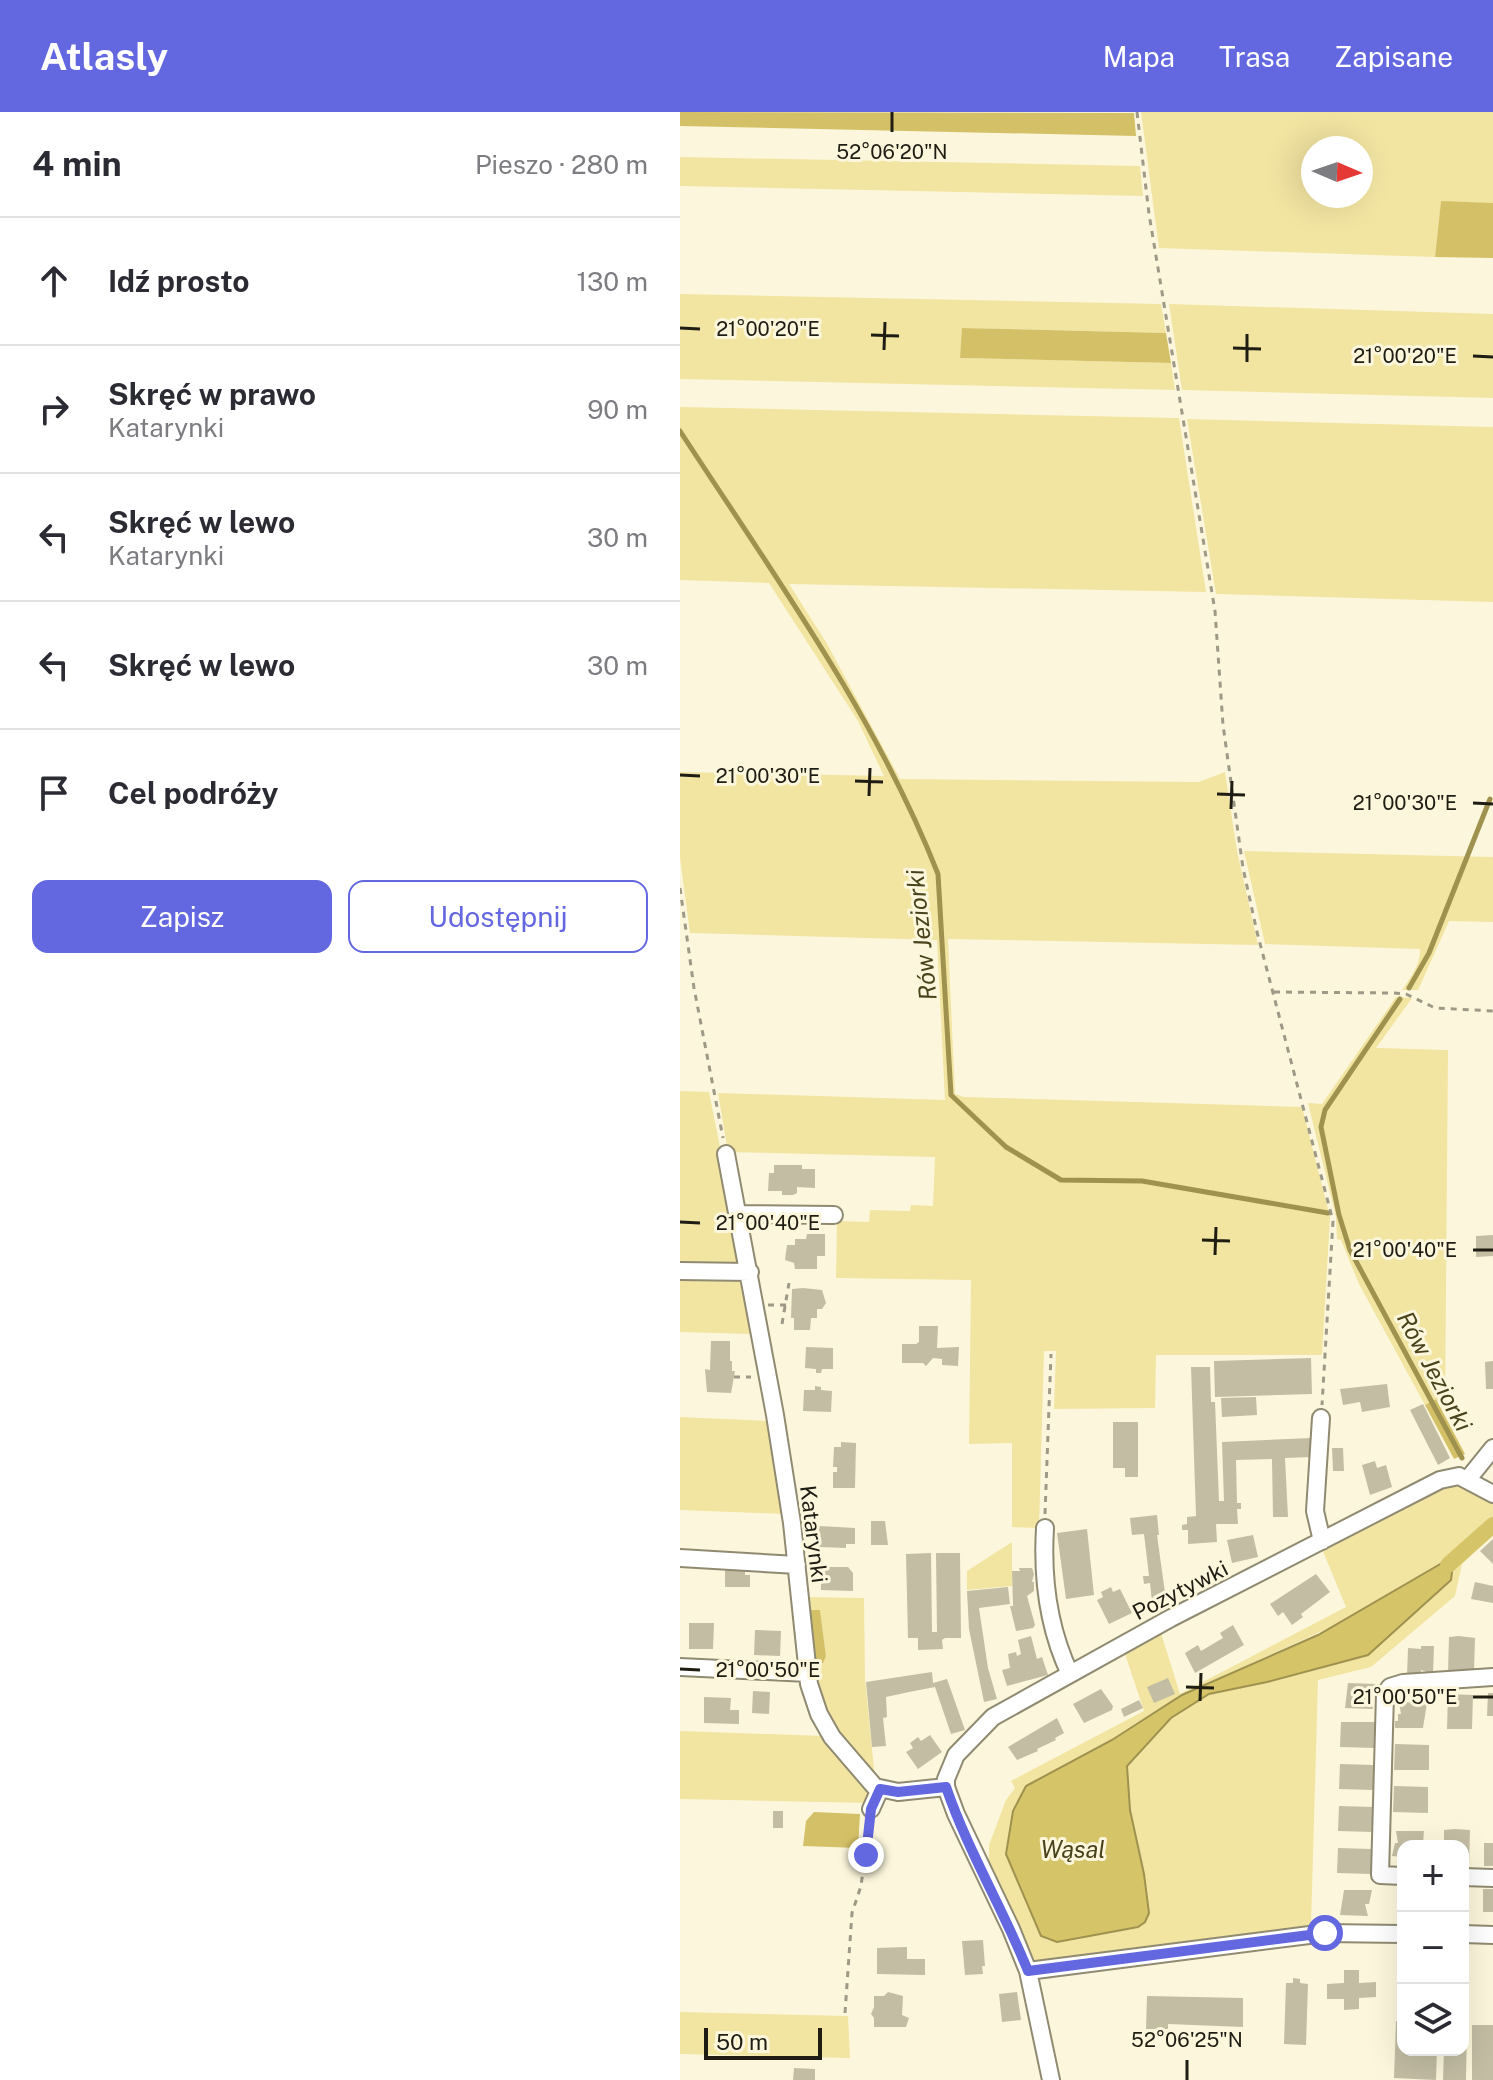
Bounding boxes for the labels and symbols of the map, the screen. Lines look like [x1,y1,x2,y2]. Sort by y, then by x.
north arrow [1301,136,1373,208]
text: 52°06'20"N [836,140,948,164]
text: 21°00'20"E [716,317,820,341]
text: 21°00'20"E [1353,344,1457,368]
text: 21°00'30"E [716,764,820,788]
text: 21°00'30"E [1353,791,1457,815]
water label: Rów Jeziorki [900,868,942,1002]
text: 21°00'40"E [716,1211,820,1235]
text: 21°00'40"E [1353,1238,1457,1262]
water label: Rów Jeziorki [1392,1306,1478,1436]
street label: Katarynki [795,1484,833,1584]
street label: Pozytywki [1128,1555,1232,1625]
text: 21°00'50"E [716,1658,820,1682]
text: 21°00'50"E [1353,1685,1457,1709]
water label: Wąsal [1041,1835,1105,1863]
route end [848,1837,884,1873]
route start [1307,1915,1343,1951]
scale bar [704,2024,822,2060]
text: 52°06'25"N [1131,2028,1243,2052]

